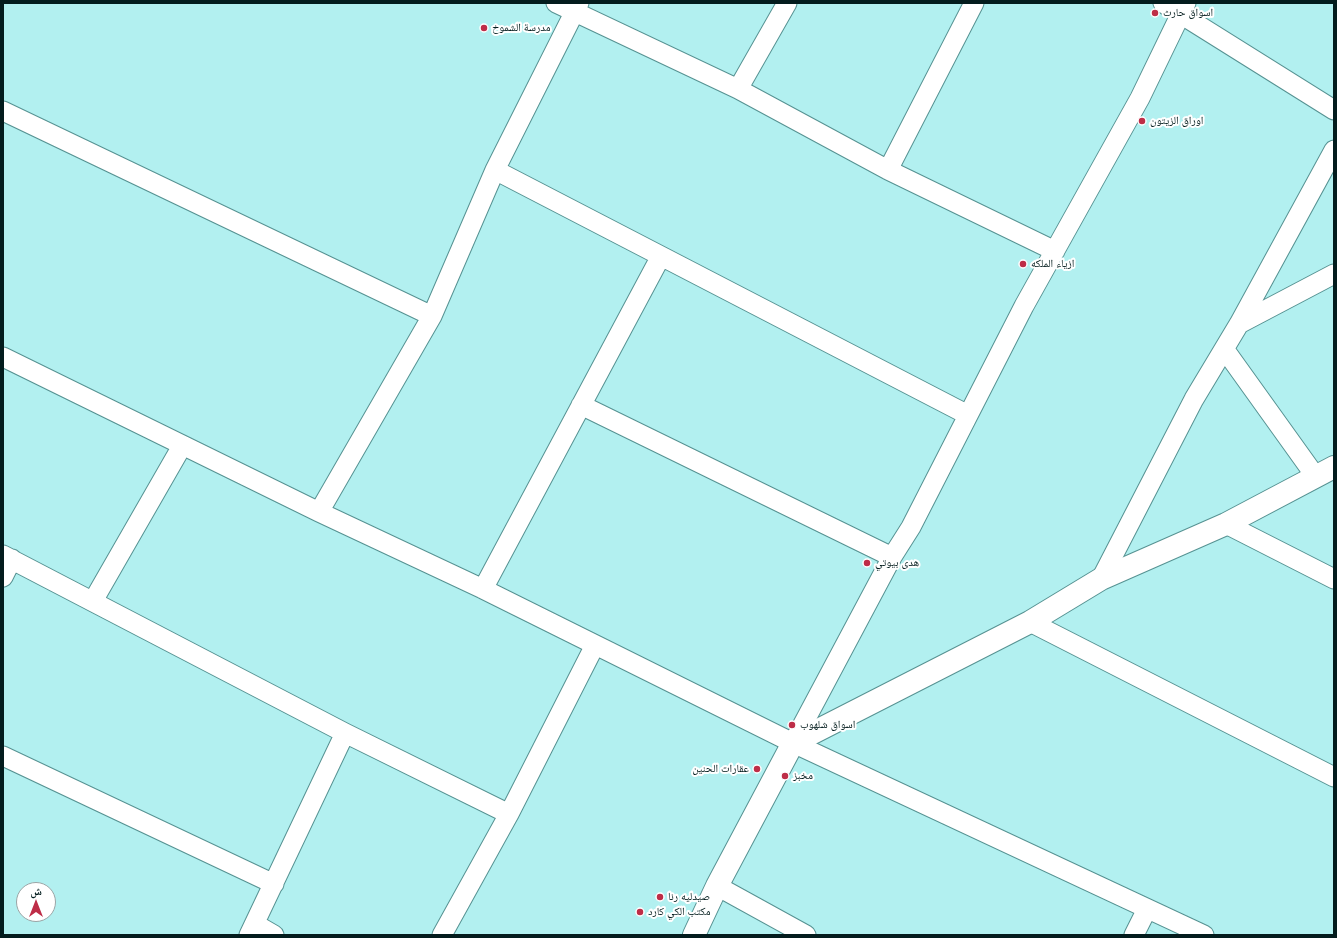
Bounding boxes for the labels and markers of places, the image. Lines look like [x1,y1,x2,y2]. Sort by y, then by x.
place label: اسواق حارث [1163,6,1213,20]
marker: اسواق حارث [1150,8,1160,18]
place label: مدرسة الشموخ [492,21,551,35]
marker: مدرسة الشموخ [479,23,489,33]
place label: اوراق الزيتون [1150,114,1203,128]
marker: اوراق الزيتون [1137,116,1147,126]
place label: ازياء الملكه [1031,257,1074,271]
marker: ازياء الملكه [1018,259,1028,269]
place label: هدى بيوتي [875,556,919,570]
marker: هدى بيوتي [862,558,872,568]
place label: اسواق شلهوب [800,718,855,732]
marker: اسواق شلهوب [787,720,797,730]
place label: عقارات الحنين [692,762,749,776]
marker: عقارات الحنين [752,764,762,774]
place label: مخبز [793,769,813,783]
marker: مخبز [780,771,790,781]
place label: صيدليه رنا [668,890,710,904]
marker: صيدليه رنا [655,892,665,902]
place label: مكتب الكي كارد [648,905,711,919]
marker: مكتب الكي كارد [635,907,645,917]

